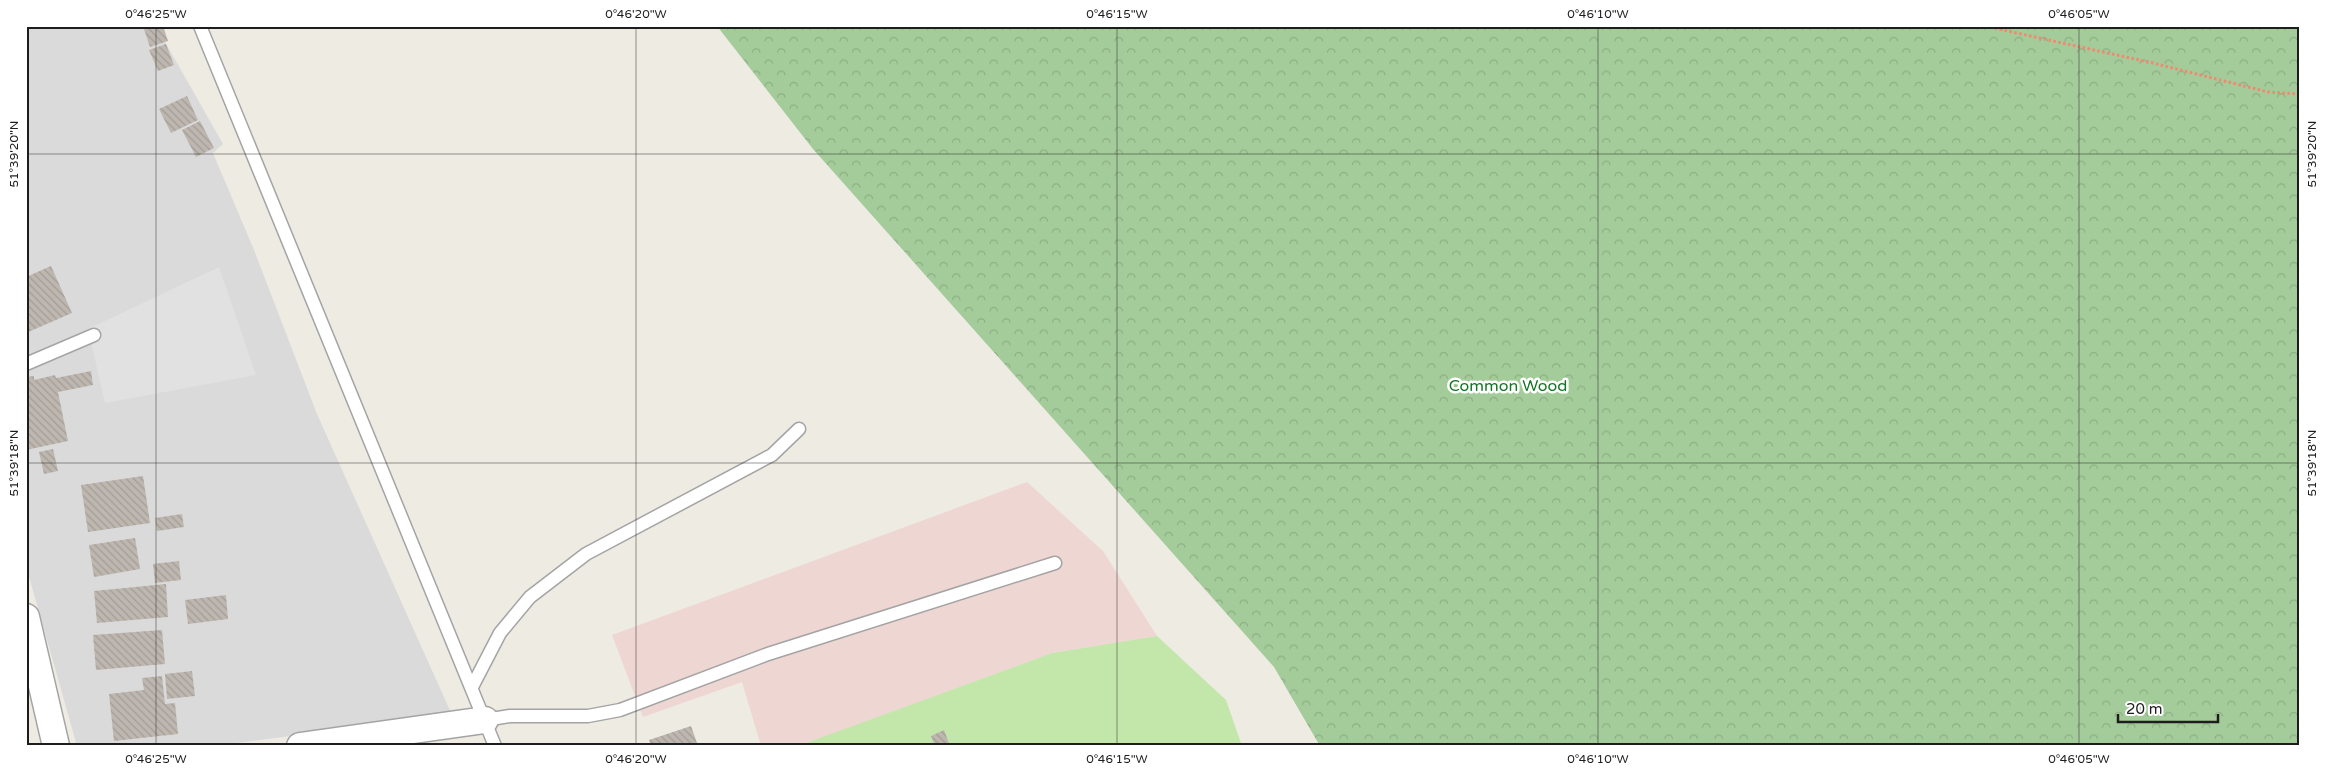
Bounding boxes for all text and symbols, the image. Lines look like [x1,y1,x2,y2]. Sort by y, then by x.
text: 0°46'25"W [125,7,187,21]
text: 0°46'20"W [605,7,667,21]
text: 0°46'15"W [1086,7,1148,21]
text: 0°46'10"W [1567,7,1629,21]
text: 0°46'05"W [2048,7,2110,21]
text: 51°39'20"N [7,121,21,188]
text: 51°39'20"N [2305,121,2319,188]
park label: Common Wood [1449,376,1567,396]
text: 51°39'18"N [7,430,21,497]
text: 51°39'18"N [2305,430,2319,497]
scale bar [2118,692,2218,724]
text: 20 m [2126,700,2163,718]
text: 0°46'25"W [125,752,187,766]
text: 0°46'20"W [605,752,667,766]
text: 0°46'15"W [1086,752,1148,766]
text: 0°46'10"W [1567,752,1629,766]
text: 0°46'05"W [2048,752,2110,766]

